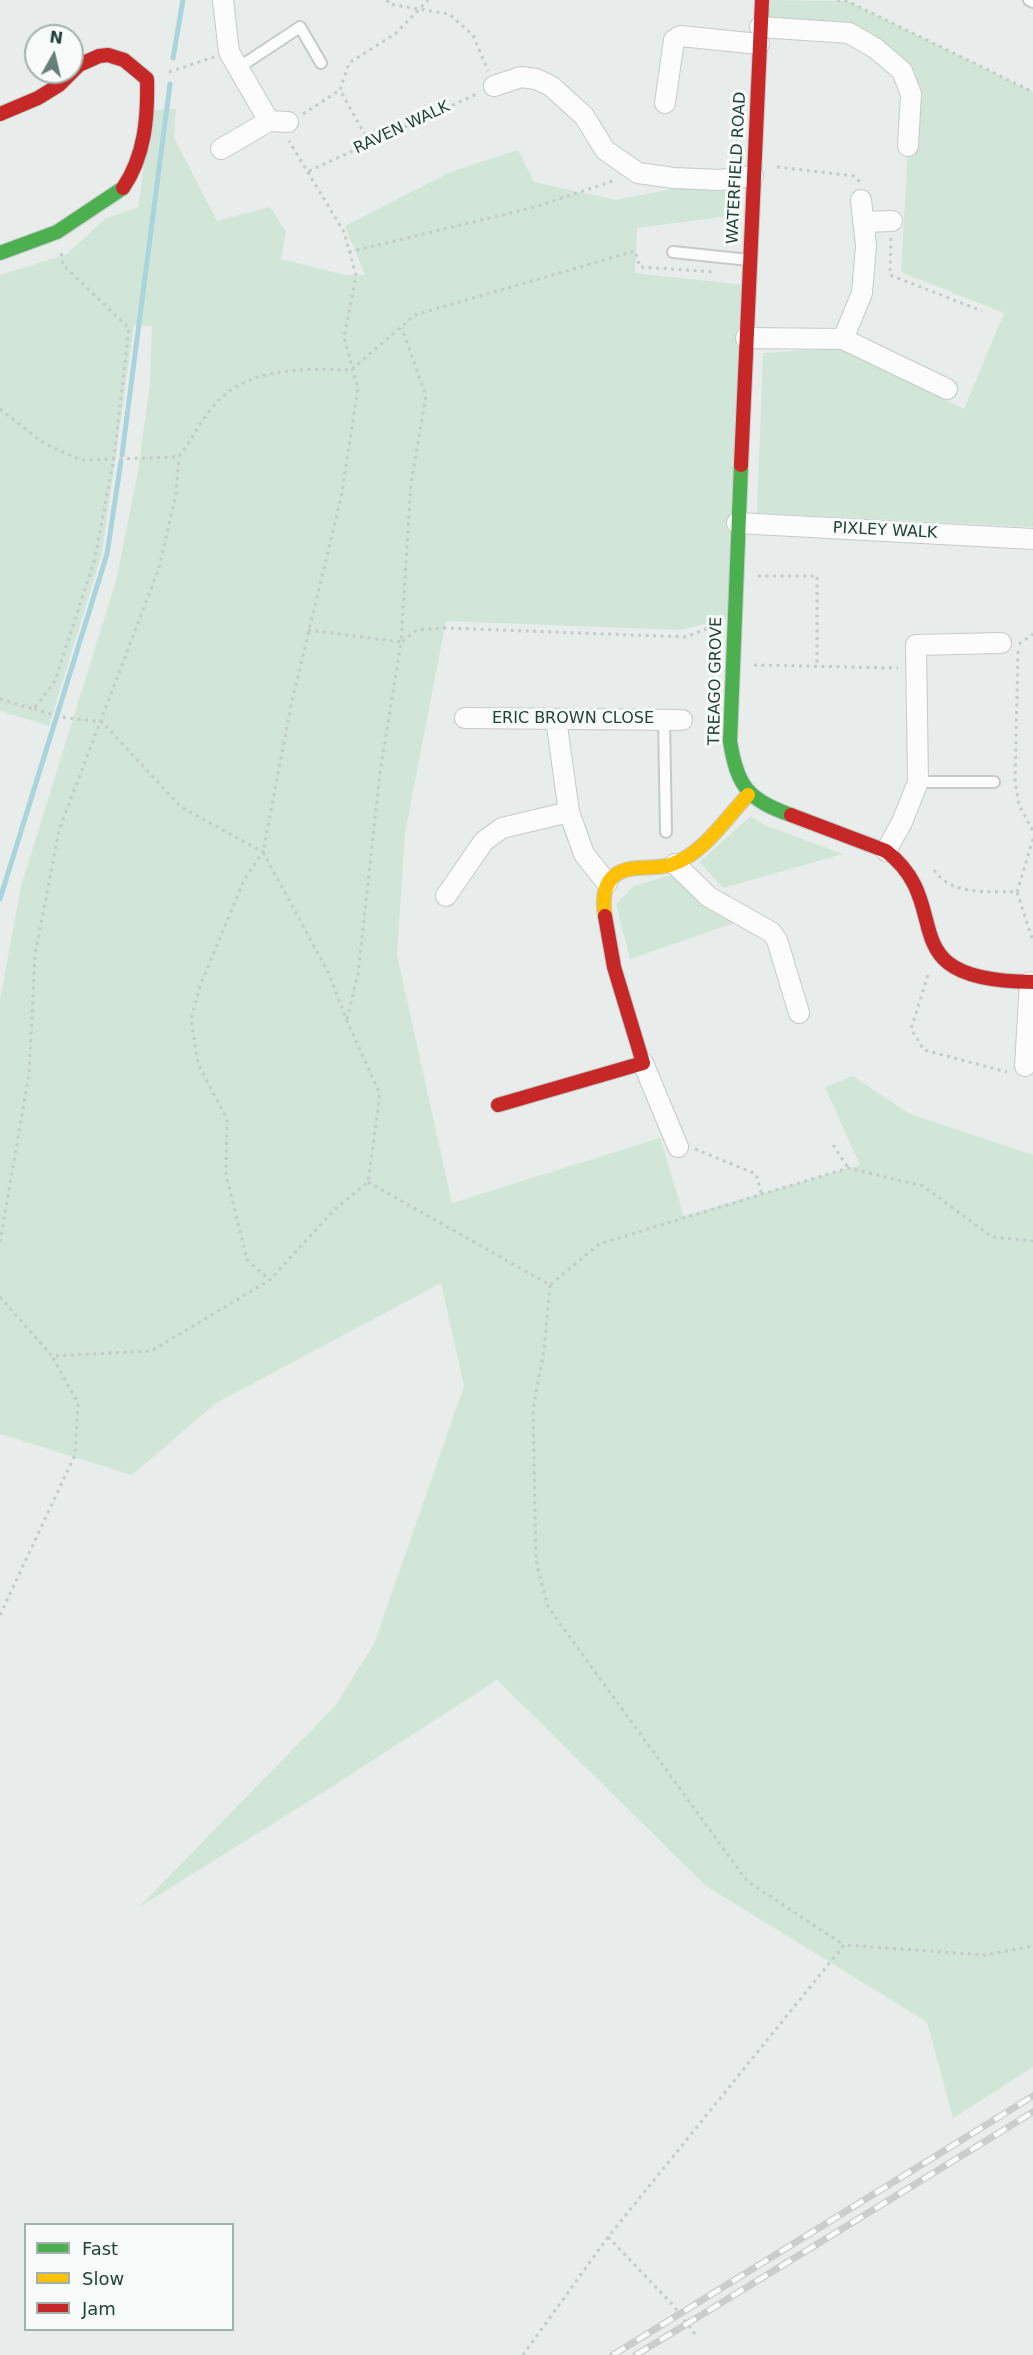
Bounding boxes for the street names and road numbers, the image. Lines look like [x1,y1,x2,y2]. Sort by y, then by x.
street label: WATERFIELD ROAD [723,91,751,245]
street label: RAVEN WALK [351,97,453,159]
street label: PIXLEY WALK [832,519,938,543]
street label: TREAGO GROVE [705,617,727,745]
street label: ERIC BROWN CLOSE [492,709,654,729]

